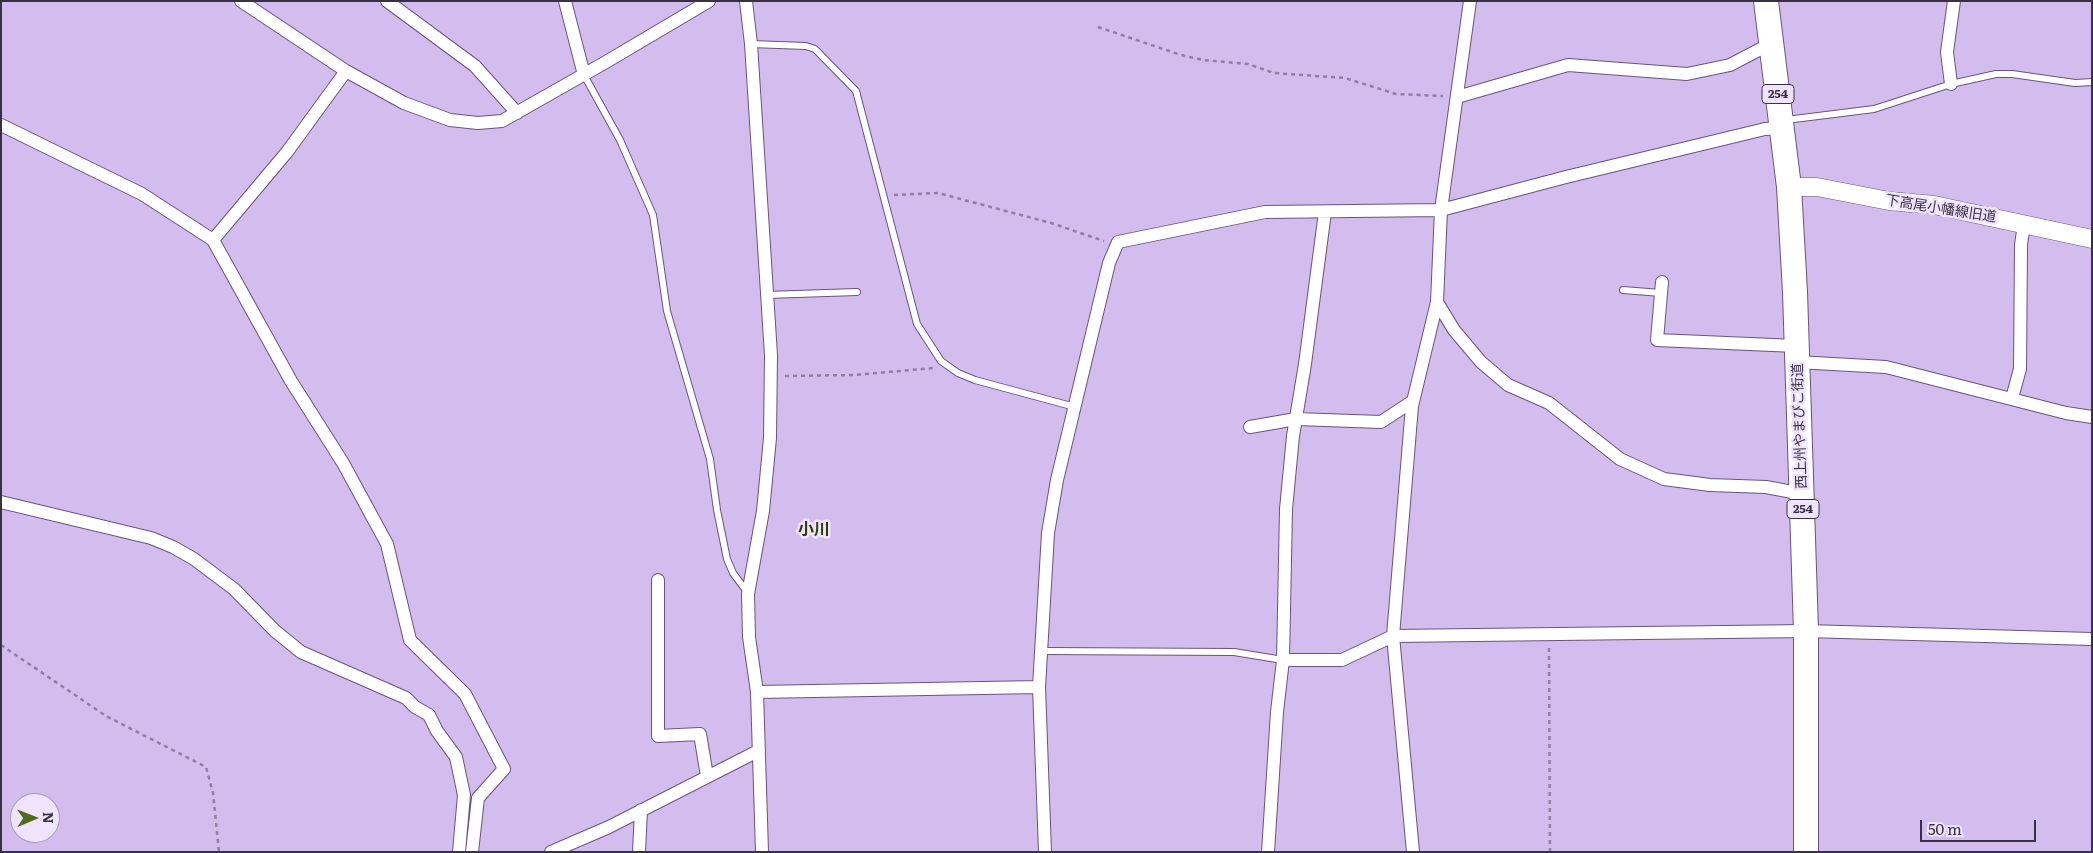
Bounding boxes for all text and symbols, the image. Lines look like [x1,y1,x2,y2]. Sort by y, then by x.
road number: 254 [1762,85,1794,104]
street label: 下高尾小幡線旧道 [1884,192,1998,226]
street label: 西上州やまびこ街道 [1789,363,1811,489]
road number: 254 [1787,499,1819,518]
district label: 小川 [798,520,830,540]
north arrow [10,793,60,843]
scale bar [1923,810,2039,842]
text: N [39,812,59,824]
text: 50 m [1928,817,1962,840]

